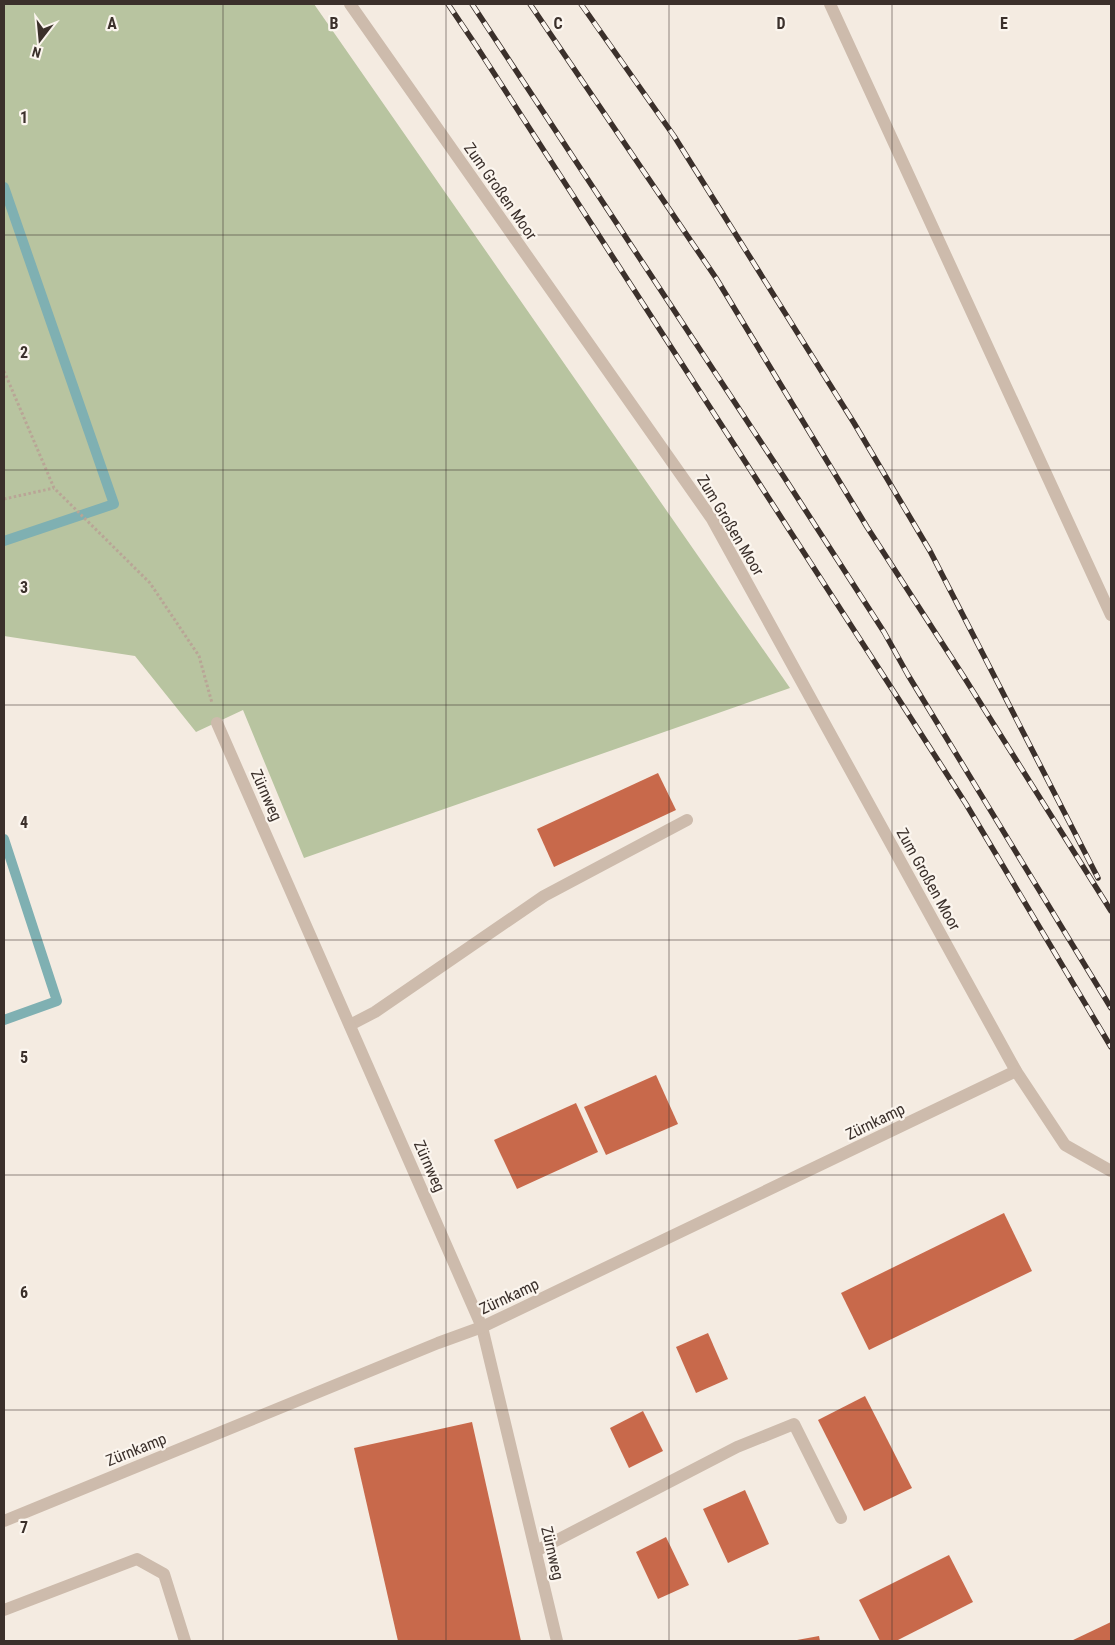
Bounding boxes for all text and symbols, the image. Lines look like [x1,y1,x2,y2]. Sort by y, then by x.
text: A [107,14,117,33]
text: B [330,14,339,33]
text: C [553,14,563,33]
text: D [776,14,786,33]
text: E [1000,14,1008,33]
north arrow [15,15,65,65]
text: N [30,44,43,61]
text: 1 [20,108,28,127]
street label: Zum Großen Moor [460,139,541,244]
text: 2 [20,343,28,362]
street label: Zum Großen Moor [693,471,768,579]
text: 3 [20,578,28,597]
street label: Zürnweg [247,767,286,824]
text: 4 [20,813,28,832]
street label: Zum Großen Moor [893,825,965,934]
text: 5 [20,1048,28,1067]
street label: Zürnkamp [843,1099,908,1144]
street label: Zürnweg [410,1138,449,1195]
street label: Zürnkamp [476,1274,542,1318]
text: 6 [20,1283,28,1302]
street label: Zürnkamp [103,1429,169,1470]
text: 7 [20,1518,28,1537]
street label: Zürnweg [537,1524,568,1582]

